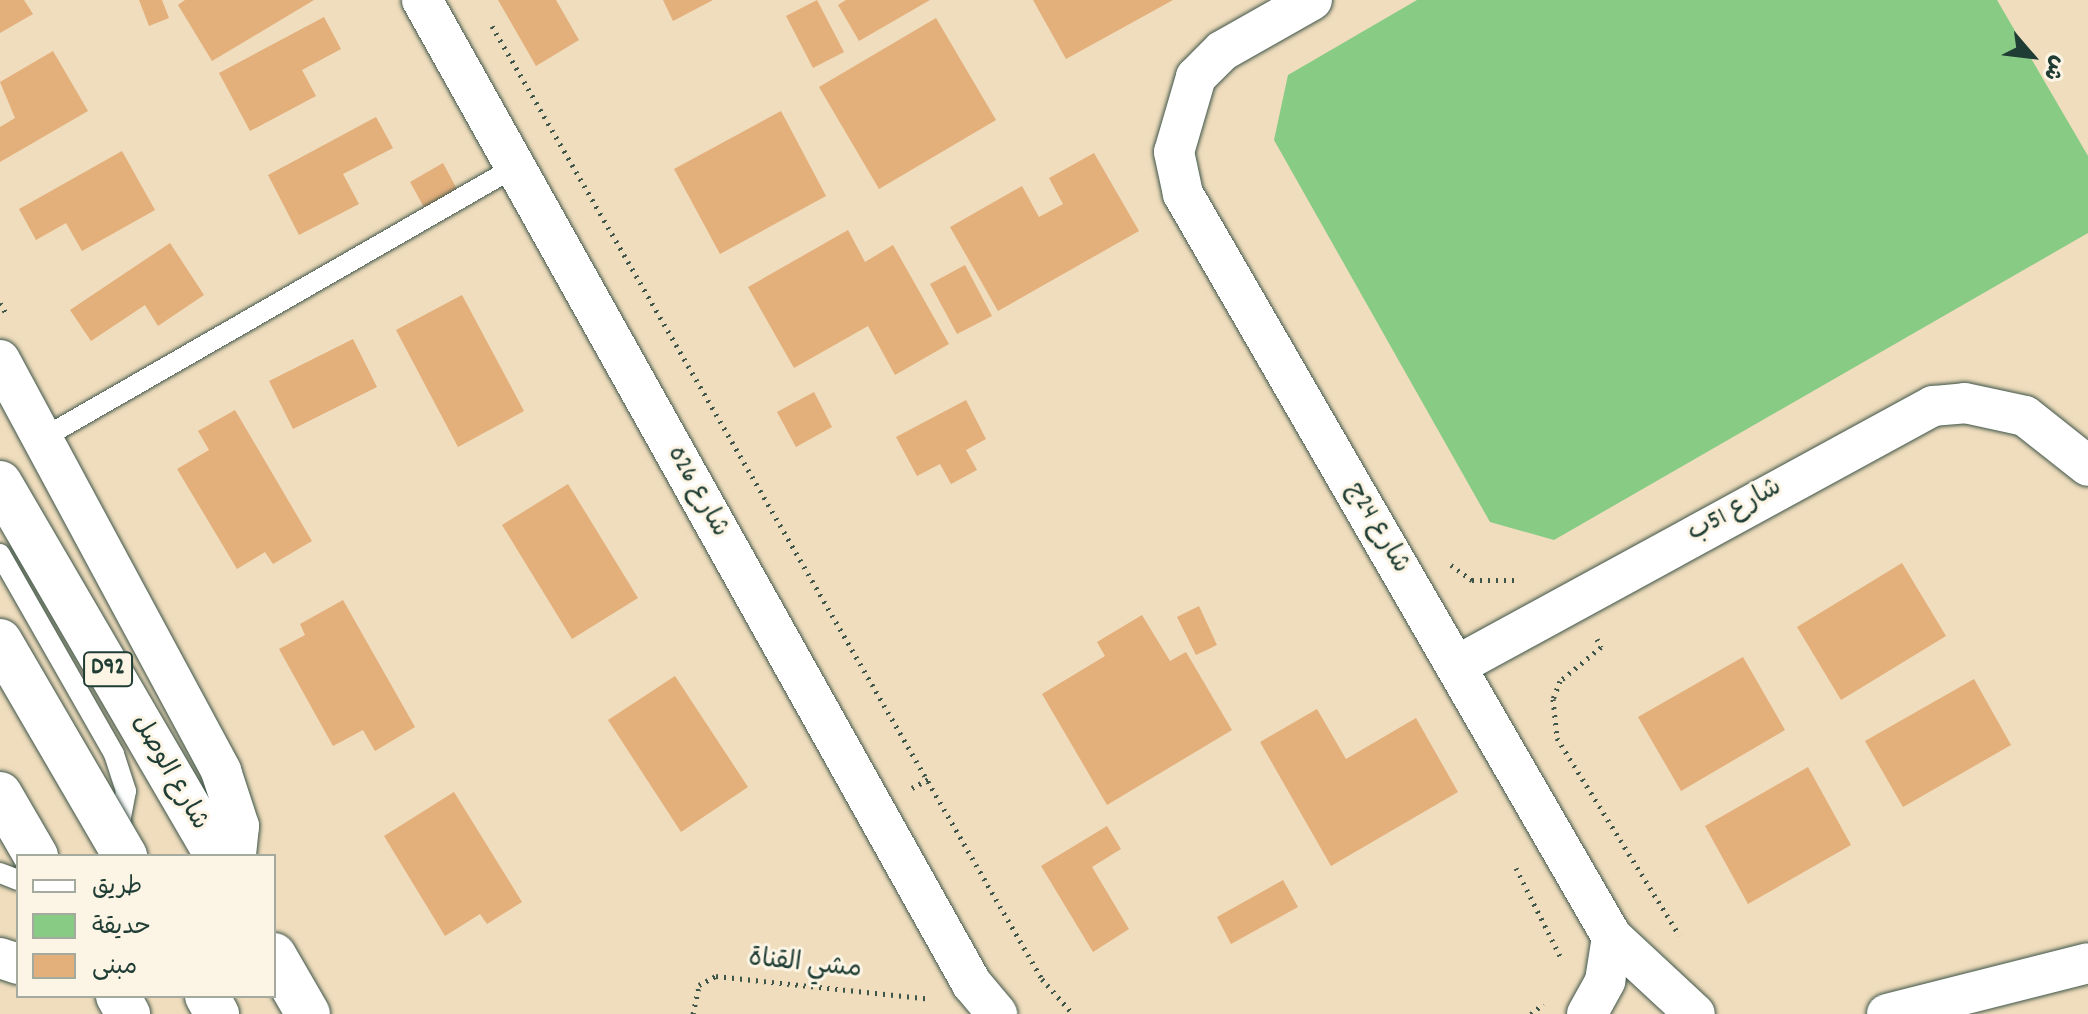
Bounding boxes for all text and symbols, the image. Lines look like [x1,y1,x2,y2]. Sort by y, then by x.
north arrow [1992,16,2072,96]
text: ش [2034,50,2073,85]
street label: شارع 26ه [659,441,735,543]
street label: شارع 51ب [1682,472,1788,550]
street label: شارع 24ج [1338,477,1416,579]
road number: D92 [82,649,134,689]
street label: شارع الوصل [123,710,215,836]
legend [16,854,276,998]
text: طريق [92,871,142,905]
text: حديقة [92,911,151,945]
street label: مشي القناة [747,944,863,986]
text: مبنى [92,951,137,985]

